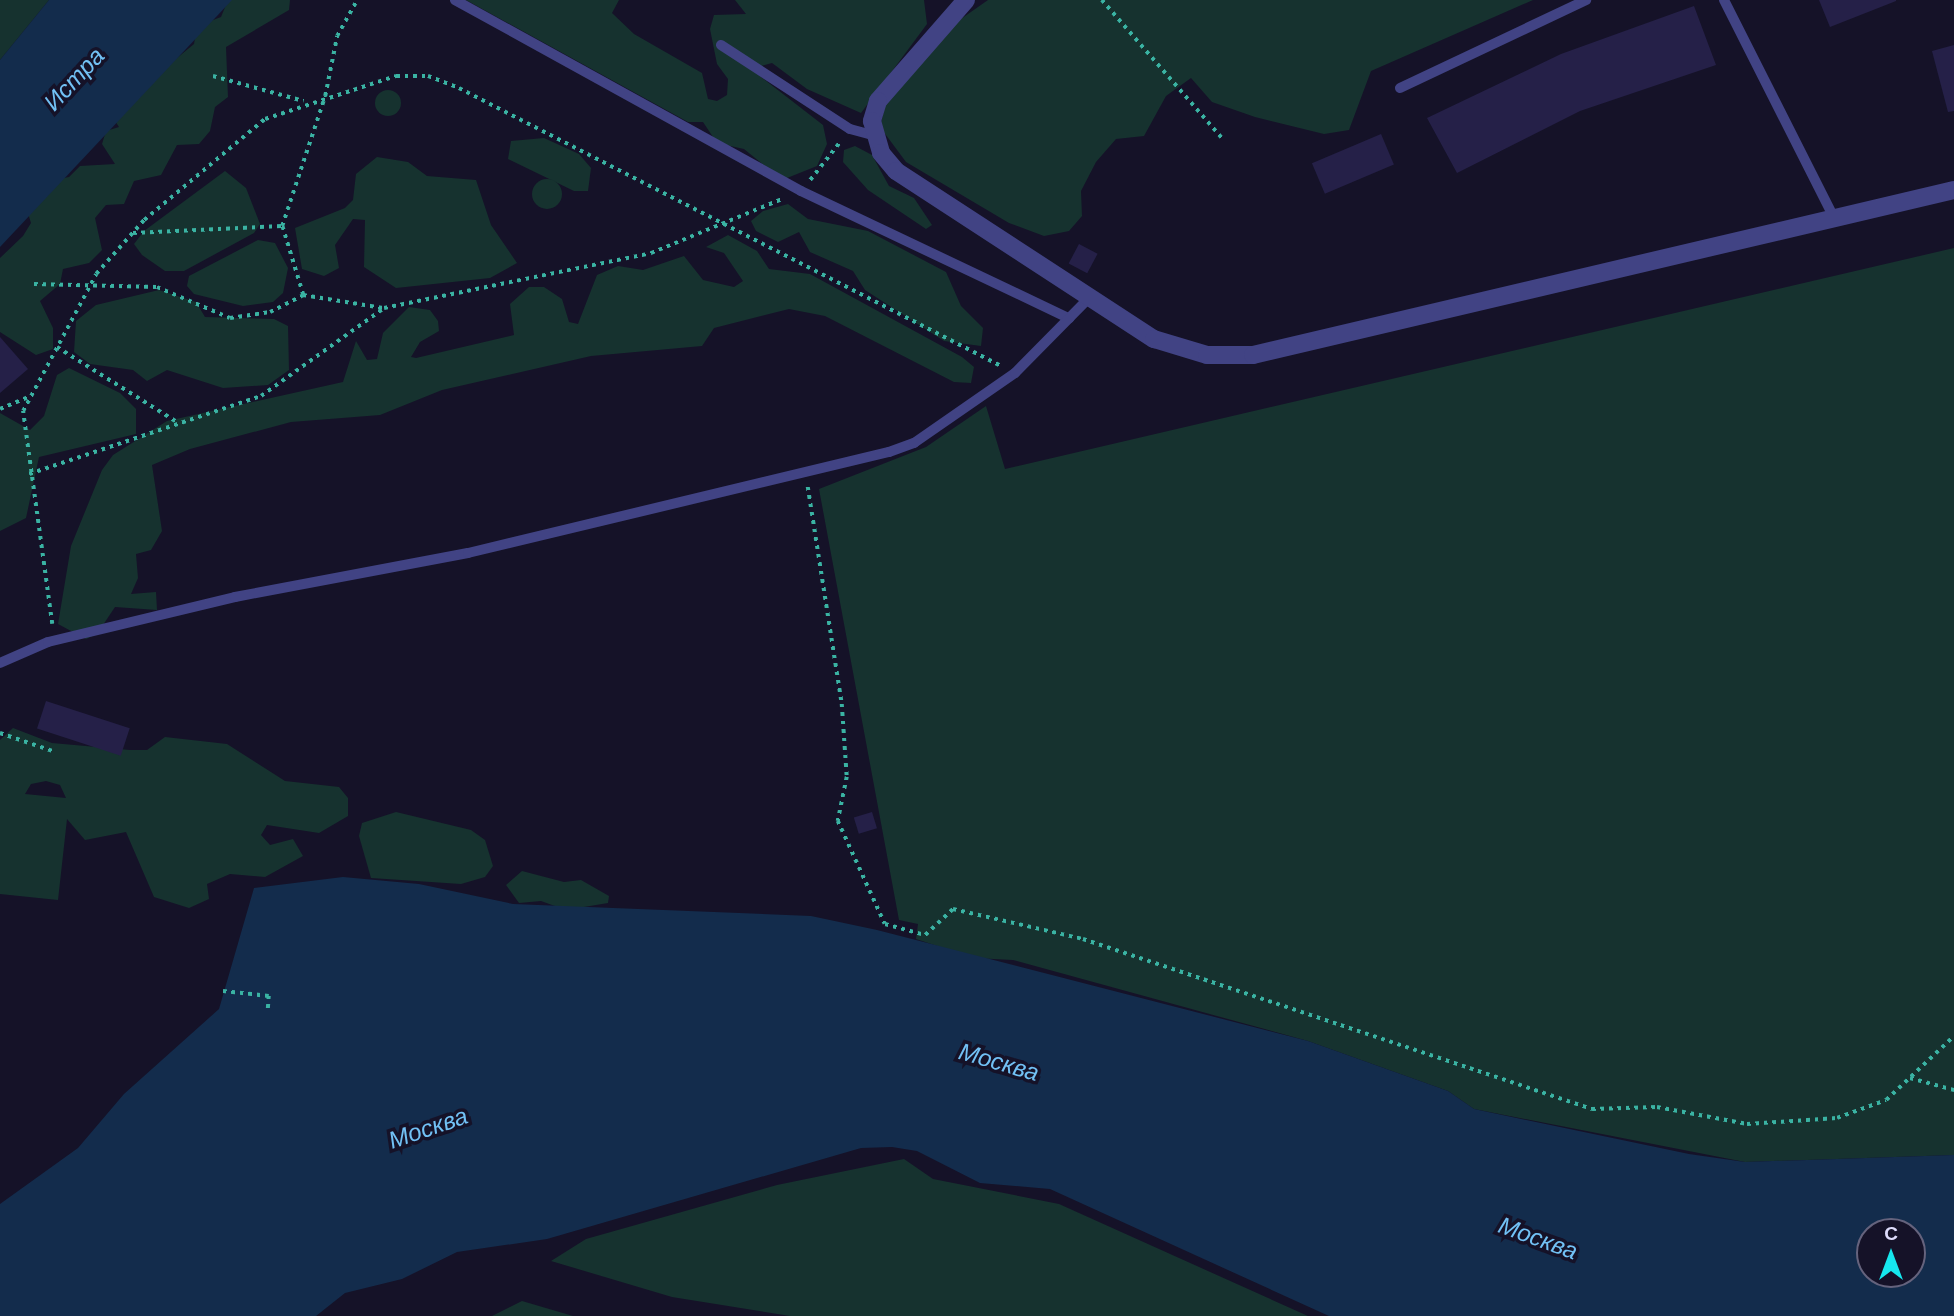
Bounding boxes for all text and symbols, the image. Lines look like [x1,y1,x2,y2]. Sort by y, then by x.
water label: Истра [38,42,110,116]
water label: Москва [956,1037,1042,1087]
water label: Москва [385,1101,471,1155]
water label: Москва [1495,1210,1581,1266]
north arrow [1856,1218,1926,1288]
text: С [1884,1221,1898,1246]

